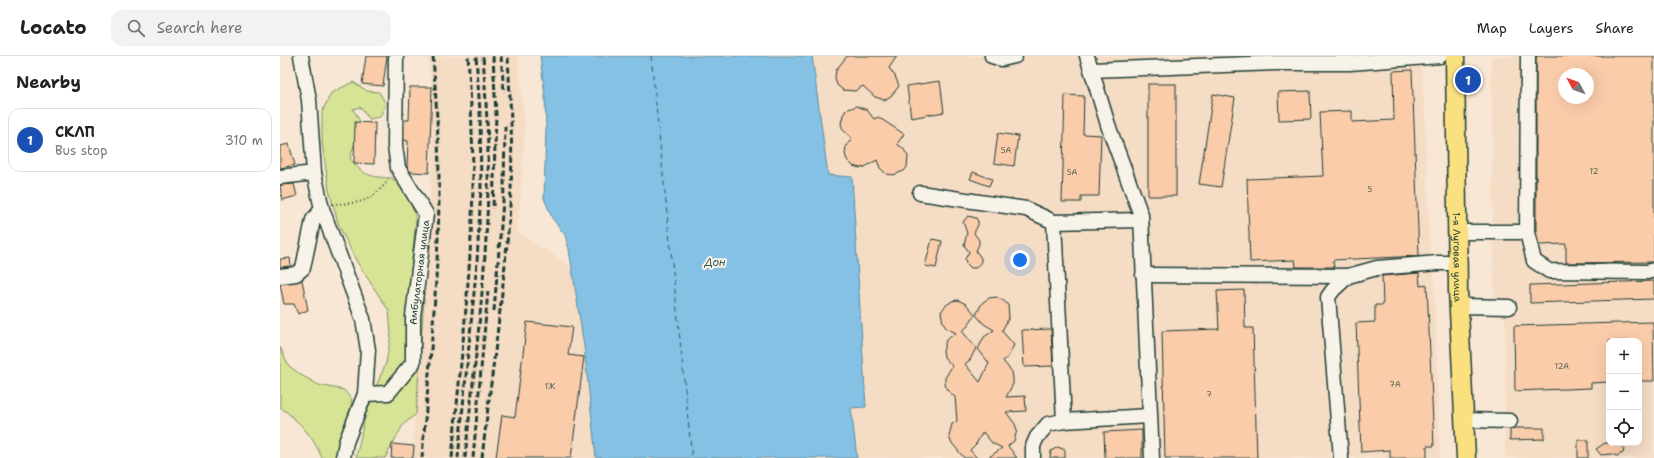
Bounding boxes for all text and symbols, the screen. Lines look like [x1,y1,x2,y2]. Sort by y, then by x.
search box [111,10,391,46]
text: Locato [20,15,87,40]
icon: search [125,17,147,39]
text: Search here [157,18,242,38]
text: Map [1477,19,1507,37]
text: Layers [1529,19,1573,37]
text: Share [1595,19,1634,37]
pin: 1 [1455,65,1481,95]
north arrow [1558,68,1594,104]
text: Nearby [16,71,81,93]
text: СКЛП [55,122,95,142]
text: 1 [27,132,33,149]
text: 310 m [225,132,263,149]
text: Bus stop [55,142,107,159]
house number: 5А [1001,145,1012,156]
house number: 12 [1590,166,1599,177]
house number: 5А [1067,167,1078,178]
house number: 5 [1368,184,1373,195]
street label: 1-я Луговая улица [1450,212,1465,303]
street label: Амбулаторная улица [407,218,432,325]
your location [1010,250,1030,270]
water label: Дон [703,255,726,270]
map controls [1606,338,1642,446]
button: + [1606,338,1642,374]
house number: 12А [1555,361,1569,372]
button: − [1606,374,1642,410]
house number: 7А [1389,379,1401,390]
house number: 1Ж [545,381,555,392]
house number: 7 [1206,389,1212,400]
button: locate [1606,410,1642,446]

